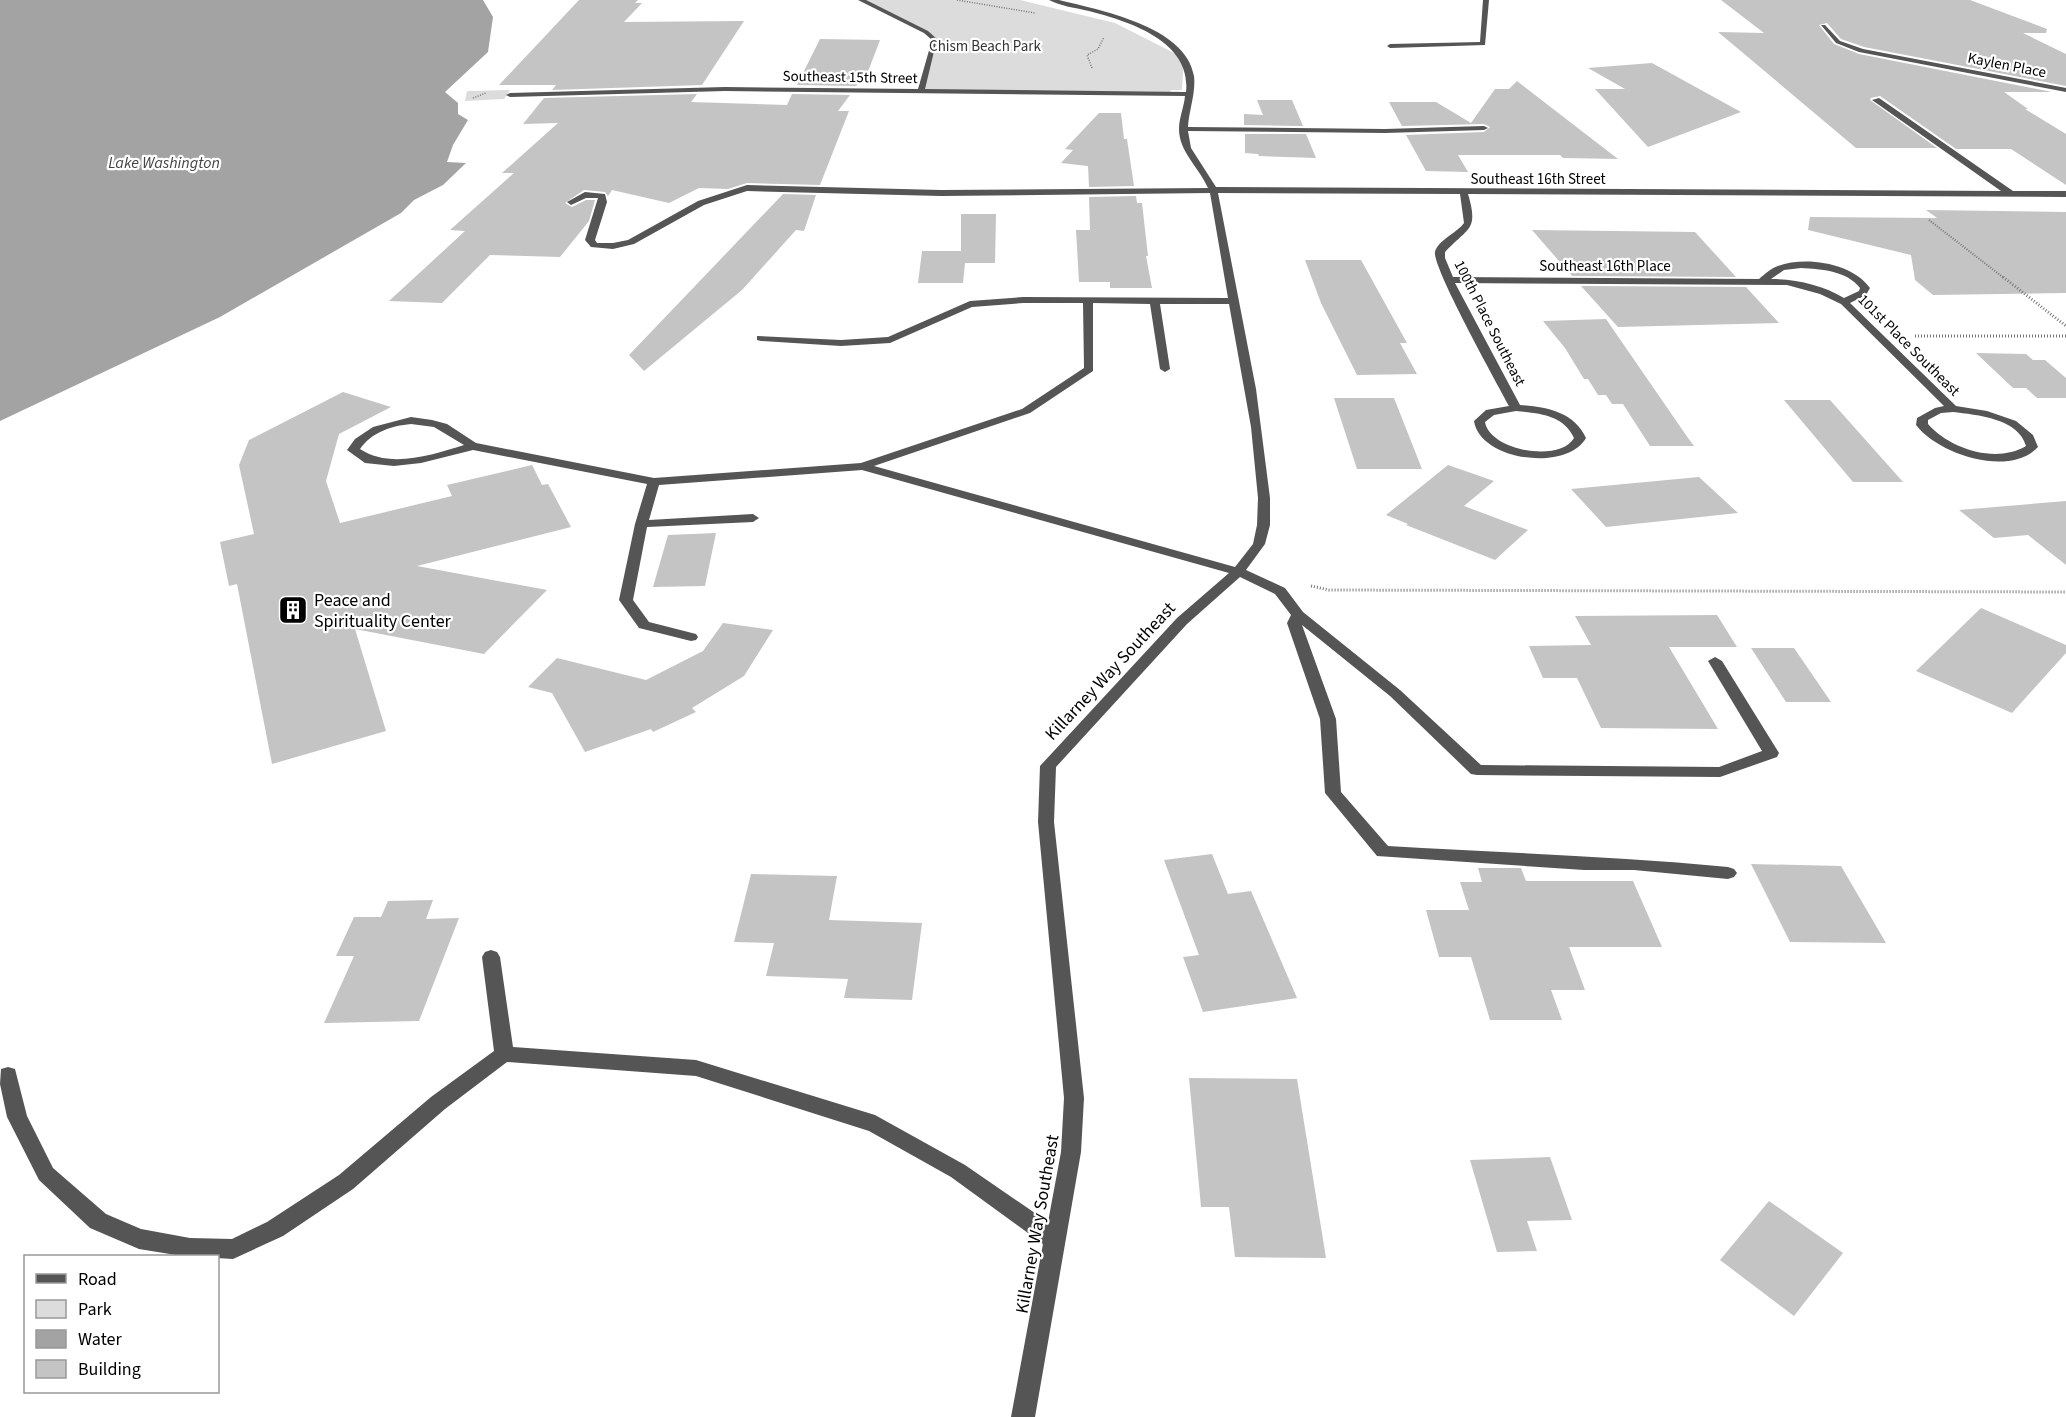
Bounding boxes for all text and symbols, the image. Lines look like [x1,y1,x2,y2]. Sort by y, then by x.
park label: Chism Beach Park [929,36,1041,57]
street label: Kaylen Place [1966,48,2048,83]
street label: Southeast 15th Street [782,66,918,89]
water label: Lake Washington [108,152,220,174]
street label: Southeast 16th Street [1470,169,1606,190]
street label: Southeast 16th Place [1539,256,1671,277]
street label: 100th Place Southeast [1449,257,1530,390]
street label: 101st Place Southeast [1853,290,1964,401]
place label: Peace and Spirituality Center [314,588,452,634]
building icon: Peace and Spirituality Center [277,594,309,626]
street label: Killarney Way Southeast [1039,597,1181,746]
street label: Killarney Way Southeast [1009,1133,1066,1315]
legend [24,1255,219,1393]
text: Road [78,1267,117,1292]
text: Park [78,1297,112,1322]
text: Water [78,1327,122,1352]
text: Building [78,1357,141,1382]

